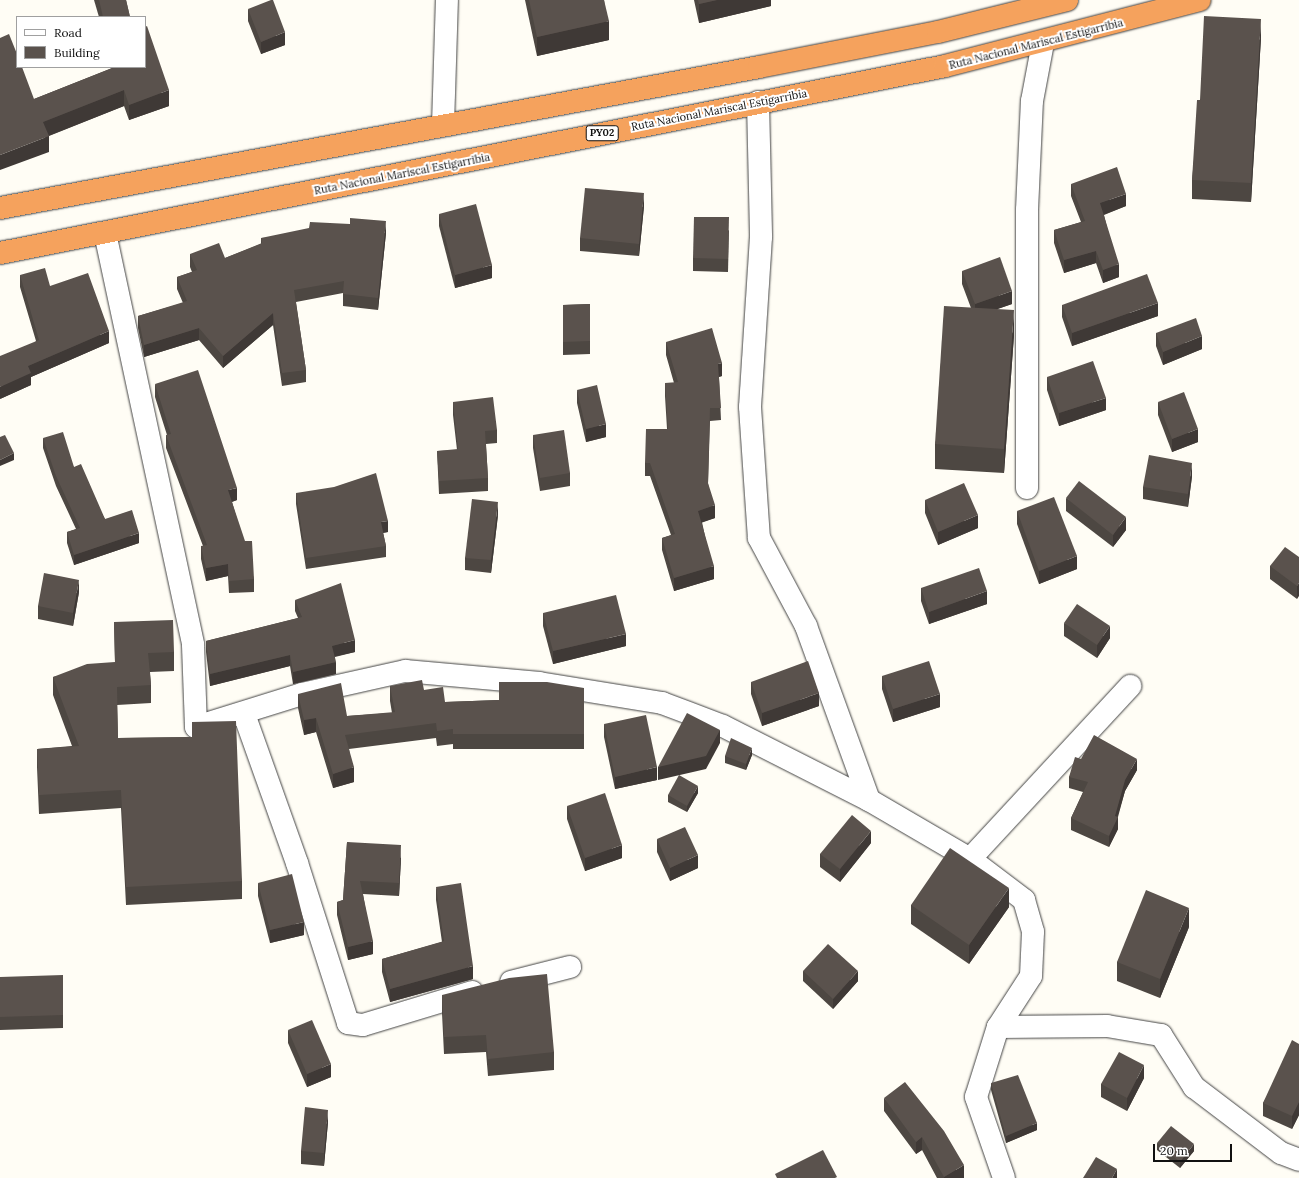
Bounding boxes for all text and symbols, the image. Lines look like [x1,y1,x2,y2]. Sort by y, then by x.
legend [16,16,146,68]
street label: Ruta Nacional Mariscal Estigarribia [948,16,1124,72]
text: Road [54,25,82,40]
text: Building [54,45,100,60]
street label: Ruta Nacional Mariscal Estigarribia [630,86,808,134]
road number: PY02 [585,125,619,141]
street label: Ruta Nacional Mariscal Estigarribia [313,150,491,198]
scale bar [1155,1136,1234,1162]
text: 20 m [1160,1143,1188,1158]

